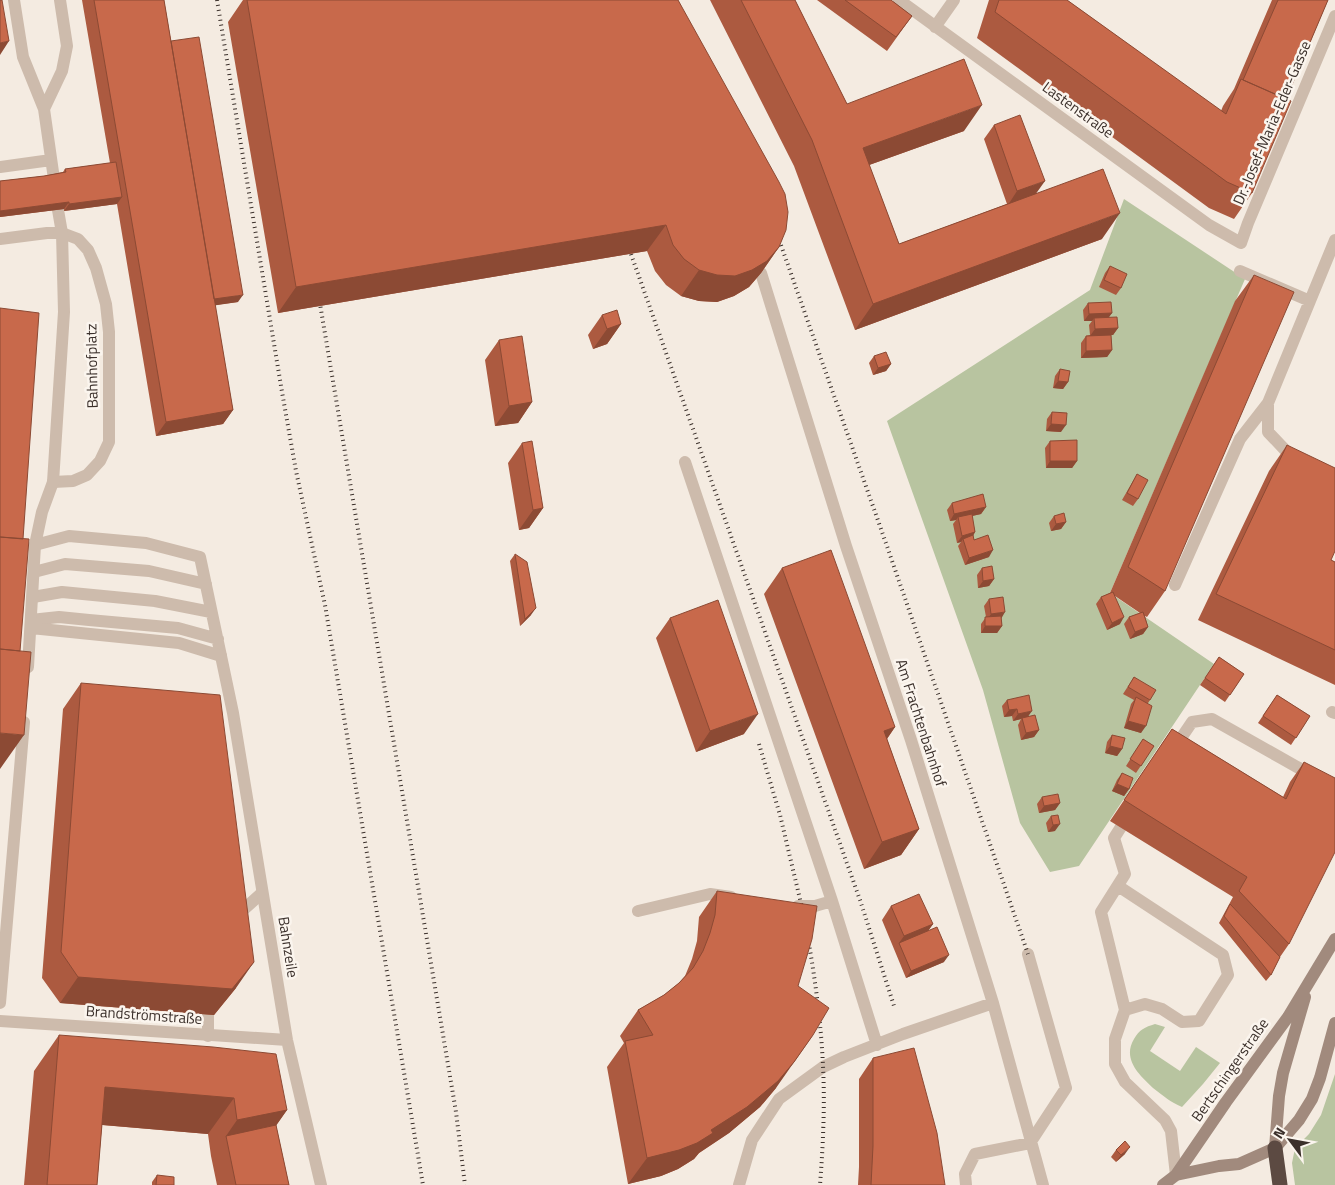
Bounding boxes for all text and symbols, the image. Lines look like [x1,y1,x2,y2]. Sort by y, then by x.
street label: Dr.-Josef-Maria-Eder-Gasse [1227,37,1317,208]
street label: Lastenstraße [1038,76,1119,143]
street label: Bahnhofplatz [79,323,104,409]
street label: Am Frachtenbahnhof [890,656,953,790]
street label: Bahnzeile [272,915,305,979]
street label: Brandströmstraße [85,999,203,1030]
street label: Bertschingerstraße [1185,1013,1274,1126]
north arrow [1265,1115,1315,1165]
text: N [1267,1123,1290,1143]

